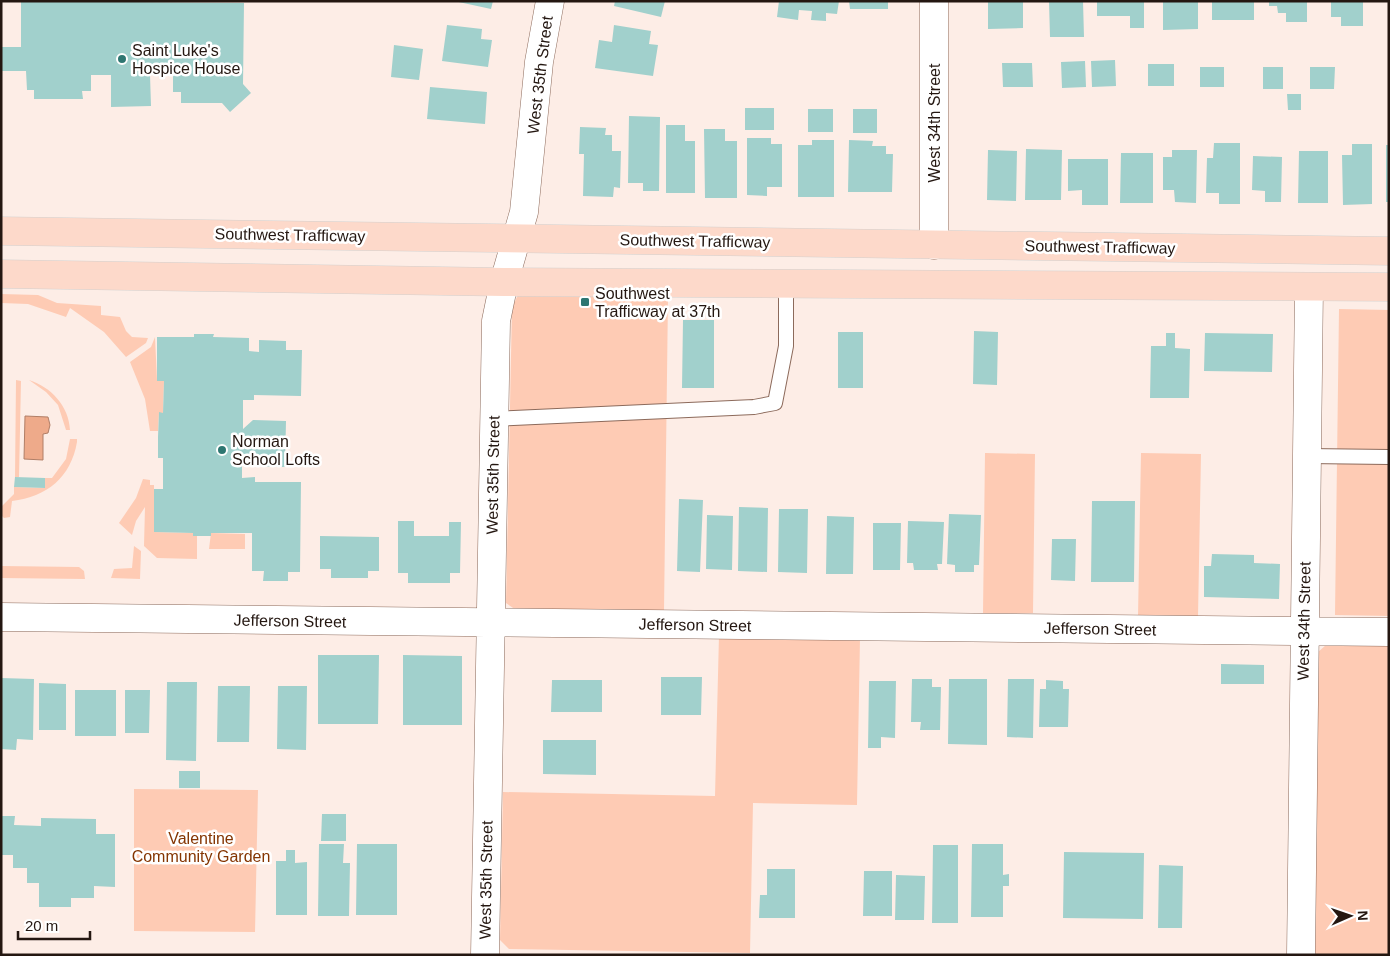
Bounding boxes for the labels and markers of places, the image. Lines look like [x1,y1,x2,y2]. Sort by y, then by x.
place label: Saint Luke's Hospice House [132,42,241,77]
marker: Saint Luke's Hospice House [116,53,128,65]
place label: Southwest Trafficway at 37th [595,285,720,320]
marker: Southwest Trafficway at 37th [579,296,591,308]
place label: Norman School Lofts [232,433,320,468]
marker: Norman School Lofts [216,444,228,456]

